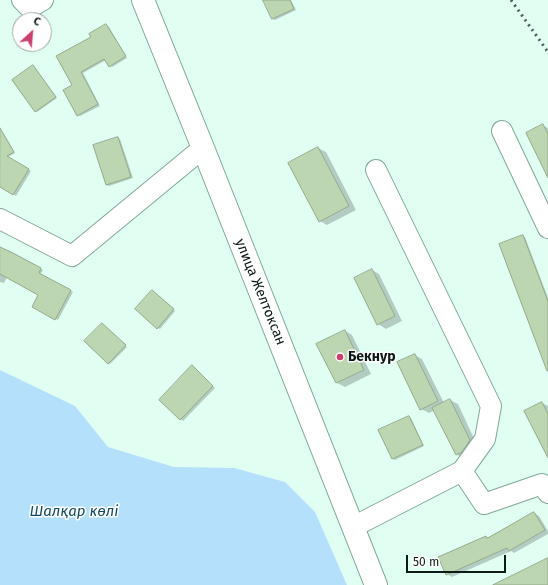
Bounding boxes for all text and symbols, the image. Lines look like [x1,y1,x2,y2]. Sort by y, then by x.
north arrow [12,12,52,52]
text: С [31,14,43,29]
street label: улица Желтоксан [231,236,289,348]
place label: Бекнур [348,349,396,365]
marker: Бекнур [335,352,345,362]
water label: Шалқар көлі [30,503,118,521]
scale bar [408,547,508,573]
text: 50 m [413,555,439,569]

